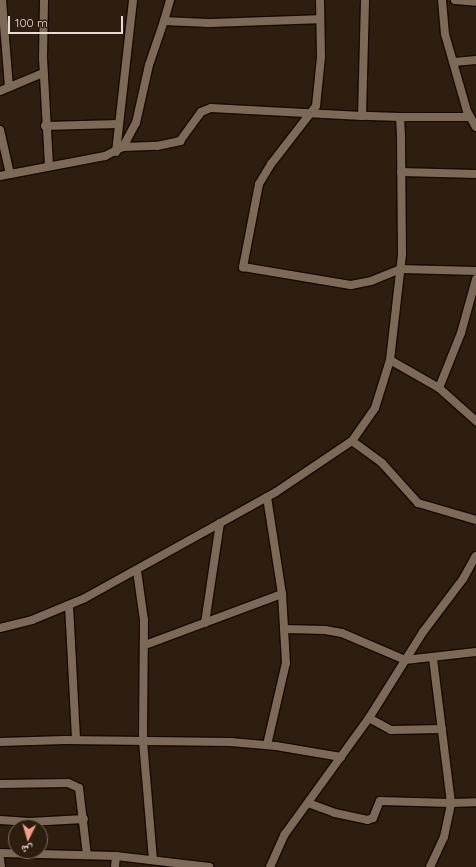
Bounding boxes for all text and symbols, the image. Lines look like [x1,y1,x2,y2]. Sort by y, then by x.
scale bar [10,8,125,34]
text: 100 m [15,15,48,30]
north arrow [8,819,48,859]
text: ش [21,842,33,857]

